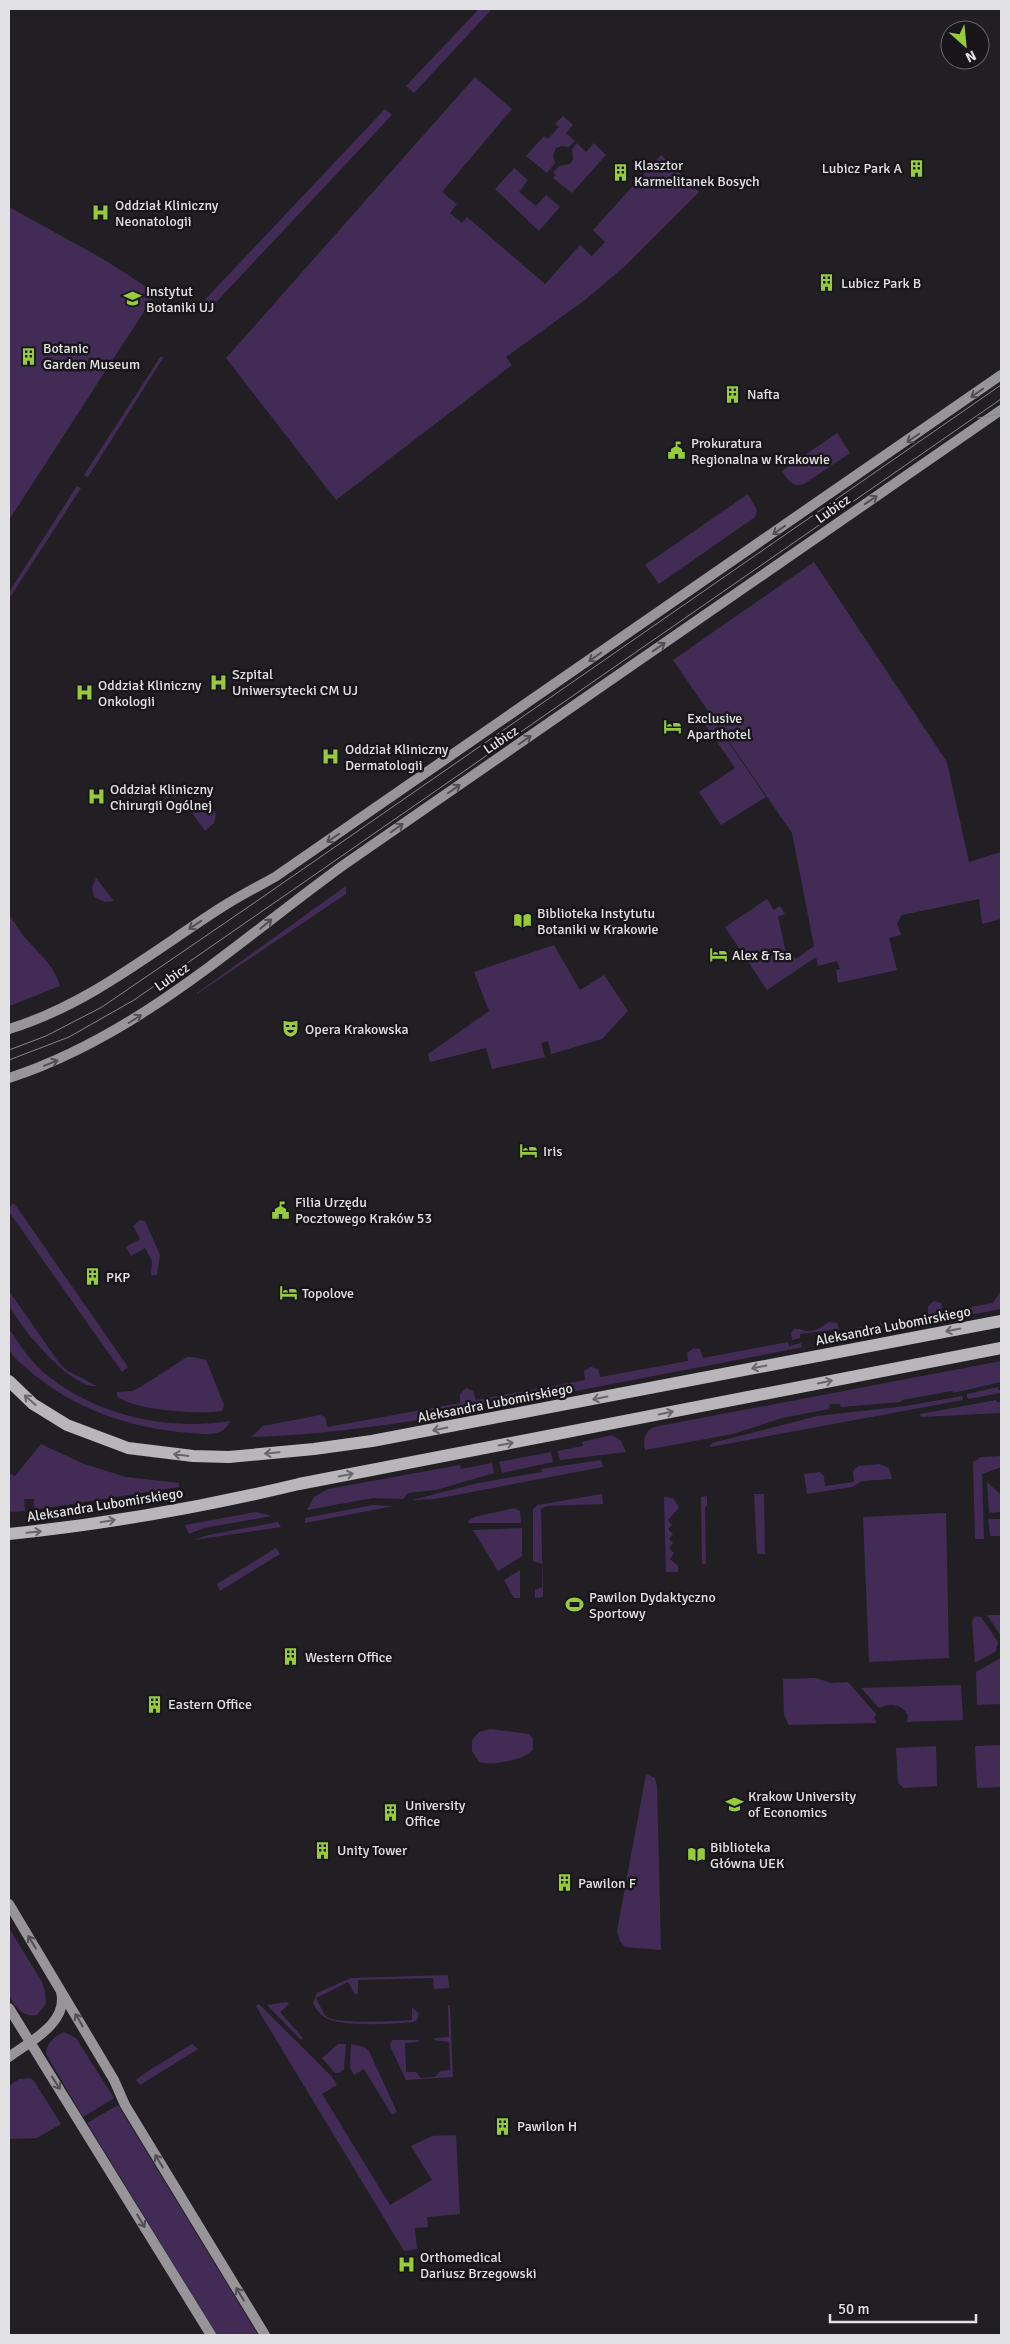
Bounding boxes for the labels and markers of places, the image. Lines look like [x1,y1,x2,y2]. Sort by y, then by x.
place label: Klasztor Karmelitanek Bosych [634,157,760,190]
building icon: Lubicz Park A [906,158,926,178]
place label: Lubicz Park A [822,160,902,177]
building icon: Klasztor Karmelitanek Bosych [610,163,630,183]
place label: Oddział Kliniczny Neonatologii [115,197,219,230]
hospital icon: Oddział Kliniczny Neonatologii [91,203,111,223]
building icon: Lubicz Park B [817,273,837,293]
place label: Lubicz Park B [841,275,921,292]
place label: Instytut Botaniki UJ [146,283,214,316]
school or university icon: Instytut Botaniki UJ [122,289,142,309]
place label: Botanic Garden Museum [43,340,140,373]
building icon: Botanic Garden Museum [19,346,39,366]
building icon: Nafta [723,384,743,404]
place label: Nafta [747,386,780,403]
place label: Prokuratura Regionalna w Krakowie [691,435,830,468]
public building icon: Prokuratura Regionalna w Krakowie [667,441,687,461]
place label: Szpital Uniwersytecki CM UJ [232,666,358,699]
hospital icon: Szpital Uniwersytecki CM UJ [208,672,228,692]
place label: Oddział Kliniczny Onkologii [98,677,202,710]
hospital icon: Oddział Kliniczny Onkologii [74,683,94,703]
place label: Exclusive Aparthotel [687,710,751,743]
hotel icon: Exclusive Aparthotel [663,716,683,736]
place label: Oddział Kliniczny Dermatologii [345,741,449,774]
hospital icon: Oddział Kliniczny Dermatologii [321,747,341,767]
place label: Oddział Kliniczny Chirurgii Ogólnej [110,781,214,814]
hospital icon: Oddział Kliniczny Chirurgii Ogólnej [86,787,106,807]
place label: Biblioteka Instytutu Botaniki w Krakowie [537,905,659,938]
library icon: Biblioteka Instytutu Botaniki w Krakowie [513,911,533,931]
hotel icon: Alex & Tsa [708,945,728,965]
place label: Alex & Tsa [732,947,792,964]
theatre icon: Opera Krakowska [281,1019,301,1039]
place label: Opera Krakowska [305,1021,409,1038]
hotel icon: Iris [519,1141,539,1161]
place label: Iris [543,1143,562,1160]
place label: Filia Urzędu Pocztowego Kraków 53 [295,1194,432,1227]
public building icon: Filia Urzędu Pocztowego Kraków 53 [271,1200,291,1220]
building icon: PKP [82,1267,102,1287]
place label: PKP [106,1269,130,1286]
hotel icon: Topolove [278,1283,298,1303]
place label: Topolove [302,1285,354,1302]
place label: Pawilon Dydaktyczno Sportowy [589,1589,716,1622]
sports icon: Pawilon Dydaktyczno Sportowy [565,1595,585,1615]
building icon: Western Office [281,1647,301,1667]
place label: Western Office [305,1649,392,1666]
building icon: Eastern Office [144,1694,164,1714]
place label: Eastern Office [168,1696,252,1713]
place label: Krakow University of Economics [748,1788,856,1821]
school or university icon: Krakow University of Economics [724,1794,744,1814]
place label: University Office [405,1797,466,1830]
building icon: University Office [381,1803,401,1823]
place label: Biblioteka Główna UEK [710,1839,785,1872]
building icon: Unity Tower [313,1840,333,1860]
place label: Unity Tower [337,1842,408,1859]
library icon: Biblioteka Główna UEK [686,1845,706,1865]
building icon: Pawilon F [554,1873,574,1893]
place label: Pawilon F [578,1875,636,1892]
building icon: Pawilon H [493,2116,513,2136]
place label: Pawilon H [517,2118,577,2135]
place label: Orthomedical Dariusz Brzegowski [420,2249,536,2282]
hospital icon: Orthomedical Dariusz Brzegowski [396,2255,416,2275]

